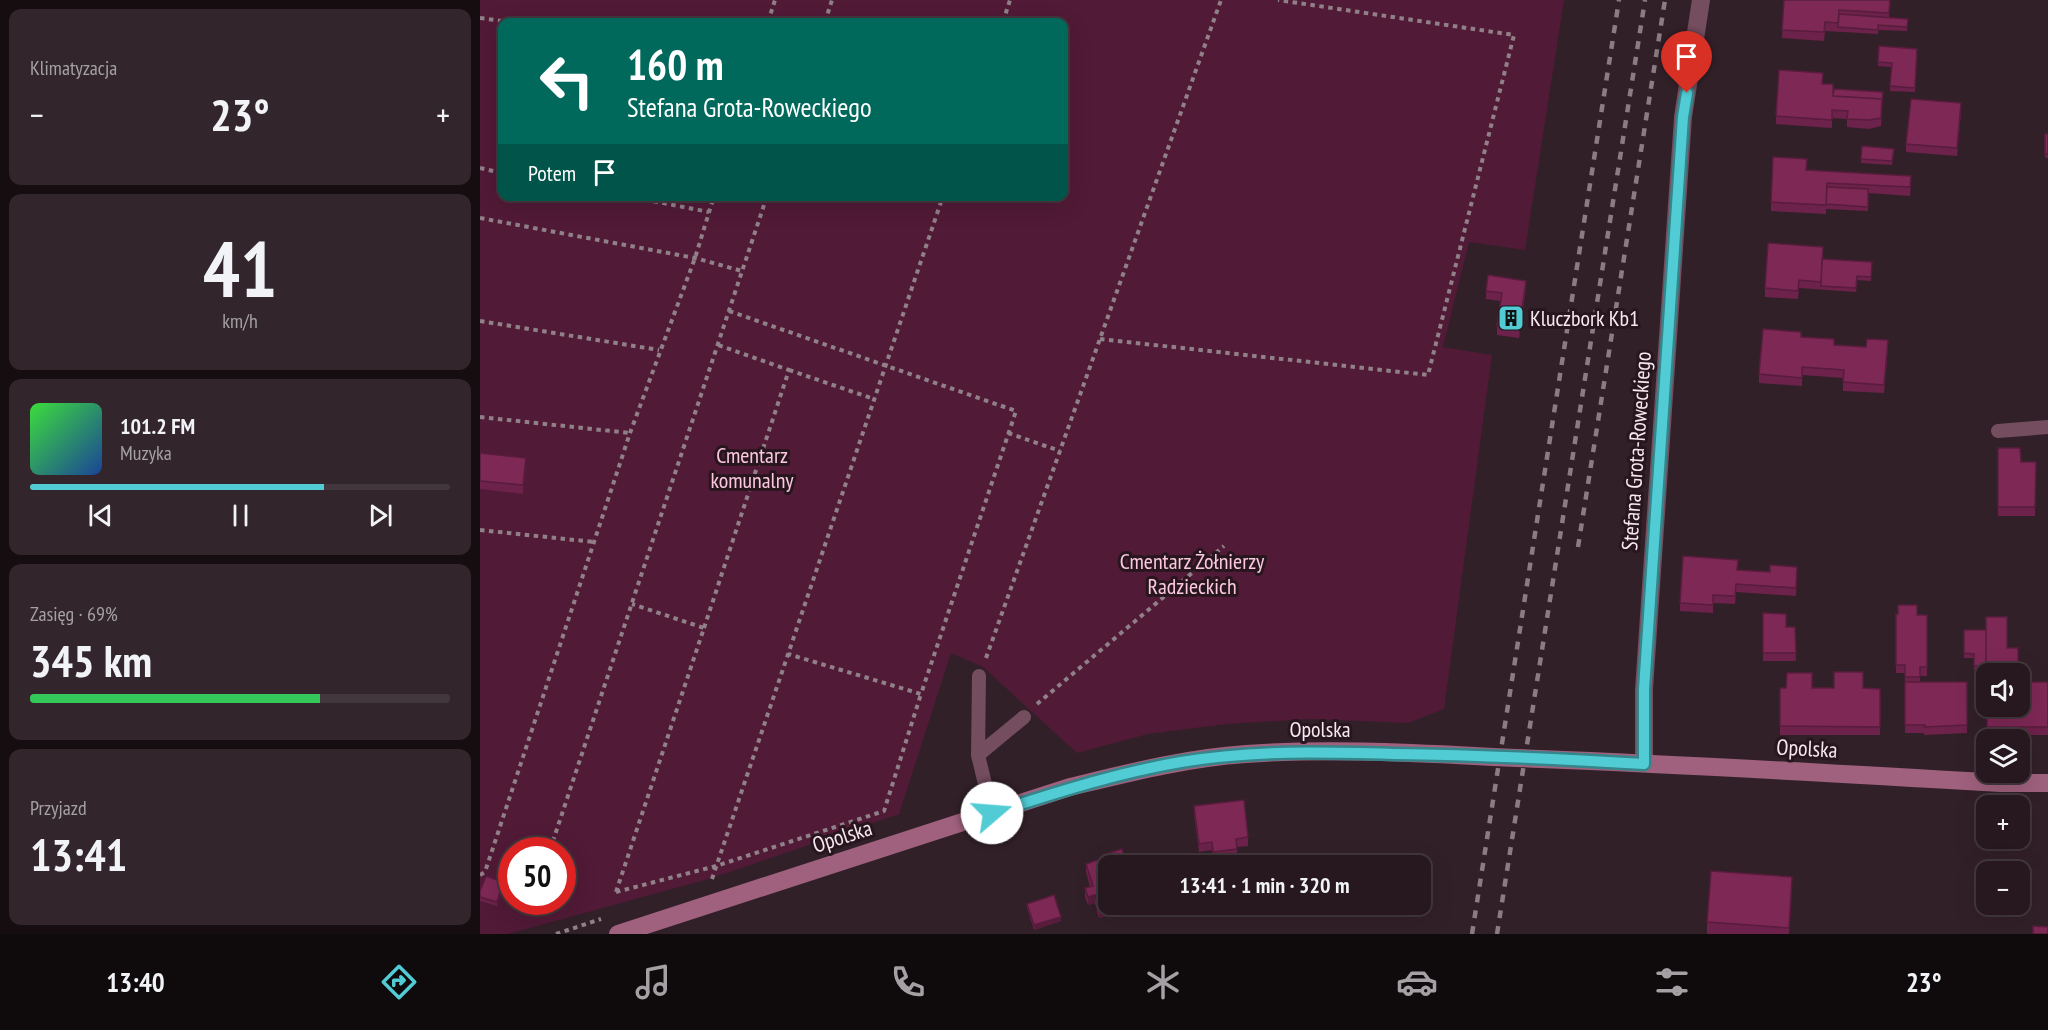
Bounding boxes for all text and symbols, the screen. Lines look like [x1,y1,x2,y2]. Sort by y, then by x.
pin [1661,31,1712,93]
text: 160 m [627,37,724,92]
icon: arrive [1670,40,1703,73]
icon: left [528,42,606,120]
text: Klimatyzacja [30,55,117,81]
text: 23° [210,85,270,143]
text: Stefana Grota-Roweckiego [627,90,872,124]
text: − [30,93,44,136]
text: + [436,93,450,136]
icon: arrive [588,156,621,189]
text: Potem [528,159,576,187]
text: 41 [203,218,277,319]
building icon: Kluczbork Kb1 [1496,303,1526,333]
place label: Kluczbork Kb1 [1530,304,1639,332]
text: km/h [222,308,258,334]
street label: Stefana Grota-Roweckiego [1615,351,1657,551]
text: 101.2 FM [120,412,195,440]
text: Muzyka [120,440,172,466]
park label: Cmentarz komunalny [710,441,794,494]
icon: previous [84,499,117,532]
icon: pause [224,499,257,532]
icon: next [364,499,397,532]
park label: Cmentarz Żołnierzy Radzieckich [1120,547,1265,600]
text: Zasięg · 69% [30,601,118,627]
text: 345 km [30,631,152,689]
map controls [1976,663,2030,915]
button: sound [1976,663,2030,717]
street label: Opolska [1289,715,1351,743]
button: layers [1976,729,2030,783]
street label: Opolska [1776,732,1838,764]
position arrow [960,781,1024,845]
text: Przyjazd [30,795,87,821]
button: + [1976,795,2030,849]
street label: Opolska [809,813,875,859]
text: 13:41 [30,825,127,883]
speed limit sign: 50 [498,837,576,915]
button: − [1976,861,2030,915]
text: 13:41 · 1 min · 320 m [1179,871,1350,899]
icon: directions [378,961,420,1003]
icon: music [632,961,674,1003]
icon: phone [887,961,929,1003]
icon: climate [1142,961,1184,1003]
icon: car [1396,961,1438,1003]
icon: filters [1651,961,1693,1003]
text: 13:40 [106,965,165,999]
text: 23° [1906,965,1942,999]

